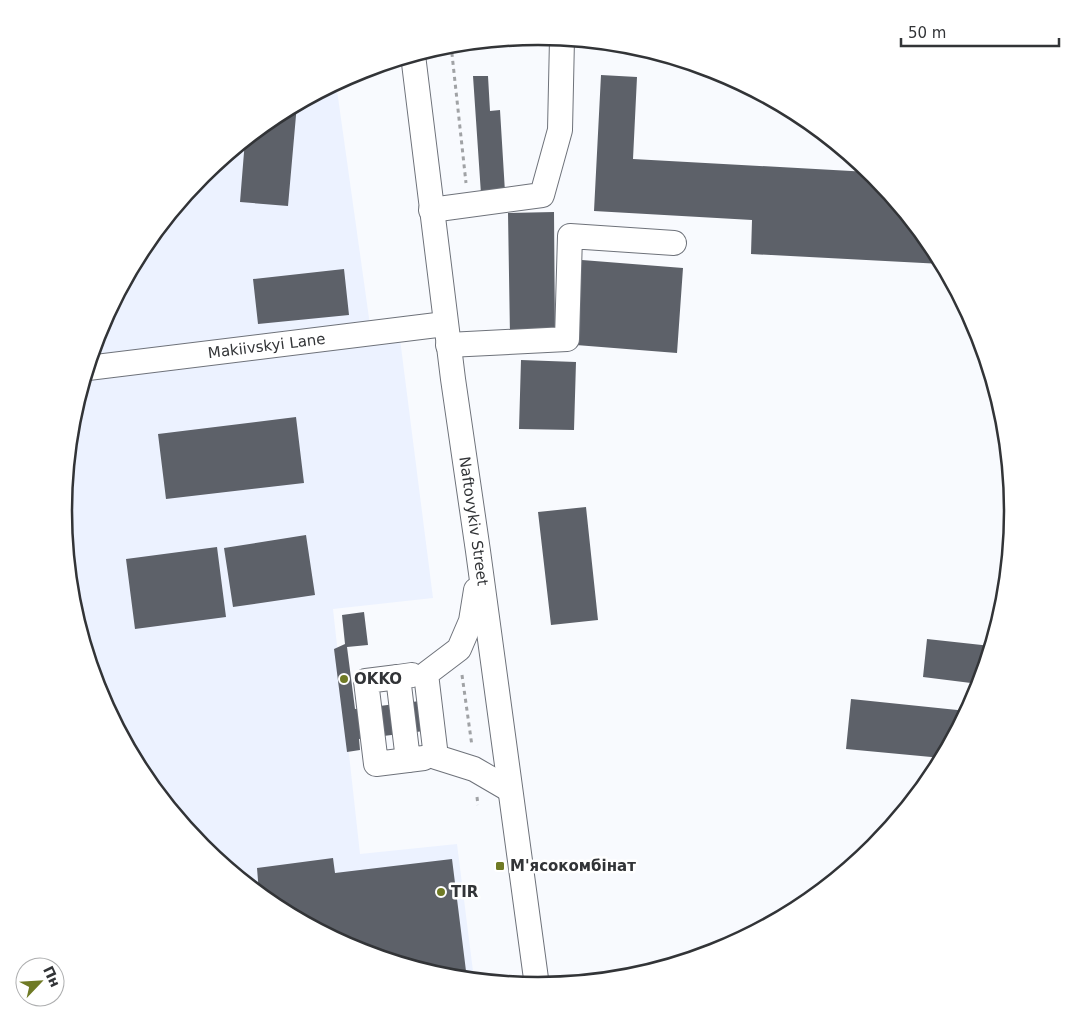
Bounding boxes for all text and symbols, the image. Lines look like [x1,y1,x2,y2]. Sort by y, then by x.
scale bar [901,15,1058,47]
text: 50 m [908,24,946,42]
street label: Makiivskyi Lane [207,330,326,362]
street label: Naftovykiv Street [455,455,492,587]
place label: OKKO [354,670,402,688]
marker: OKKO [338,673,350,685]
place label: М'ясокомбінат [510,857,636,875]
marker: М'ясокомбінат [494,860,506,872]
place label: TIR [451,883,479,901]
marker: TIR [435,886,447,898]
north arrow [15,957,65,1007]
text: Пн [40,963,64,990]

